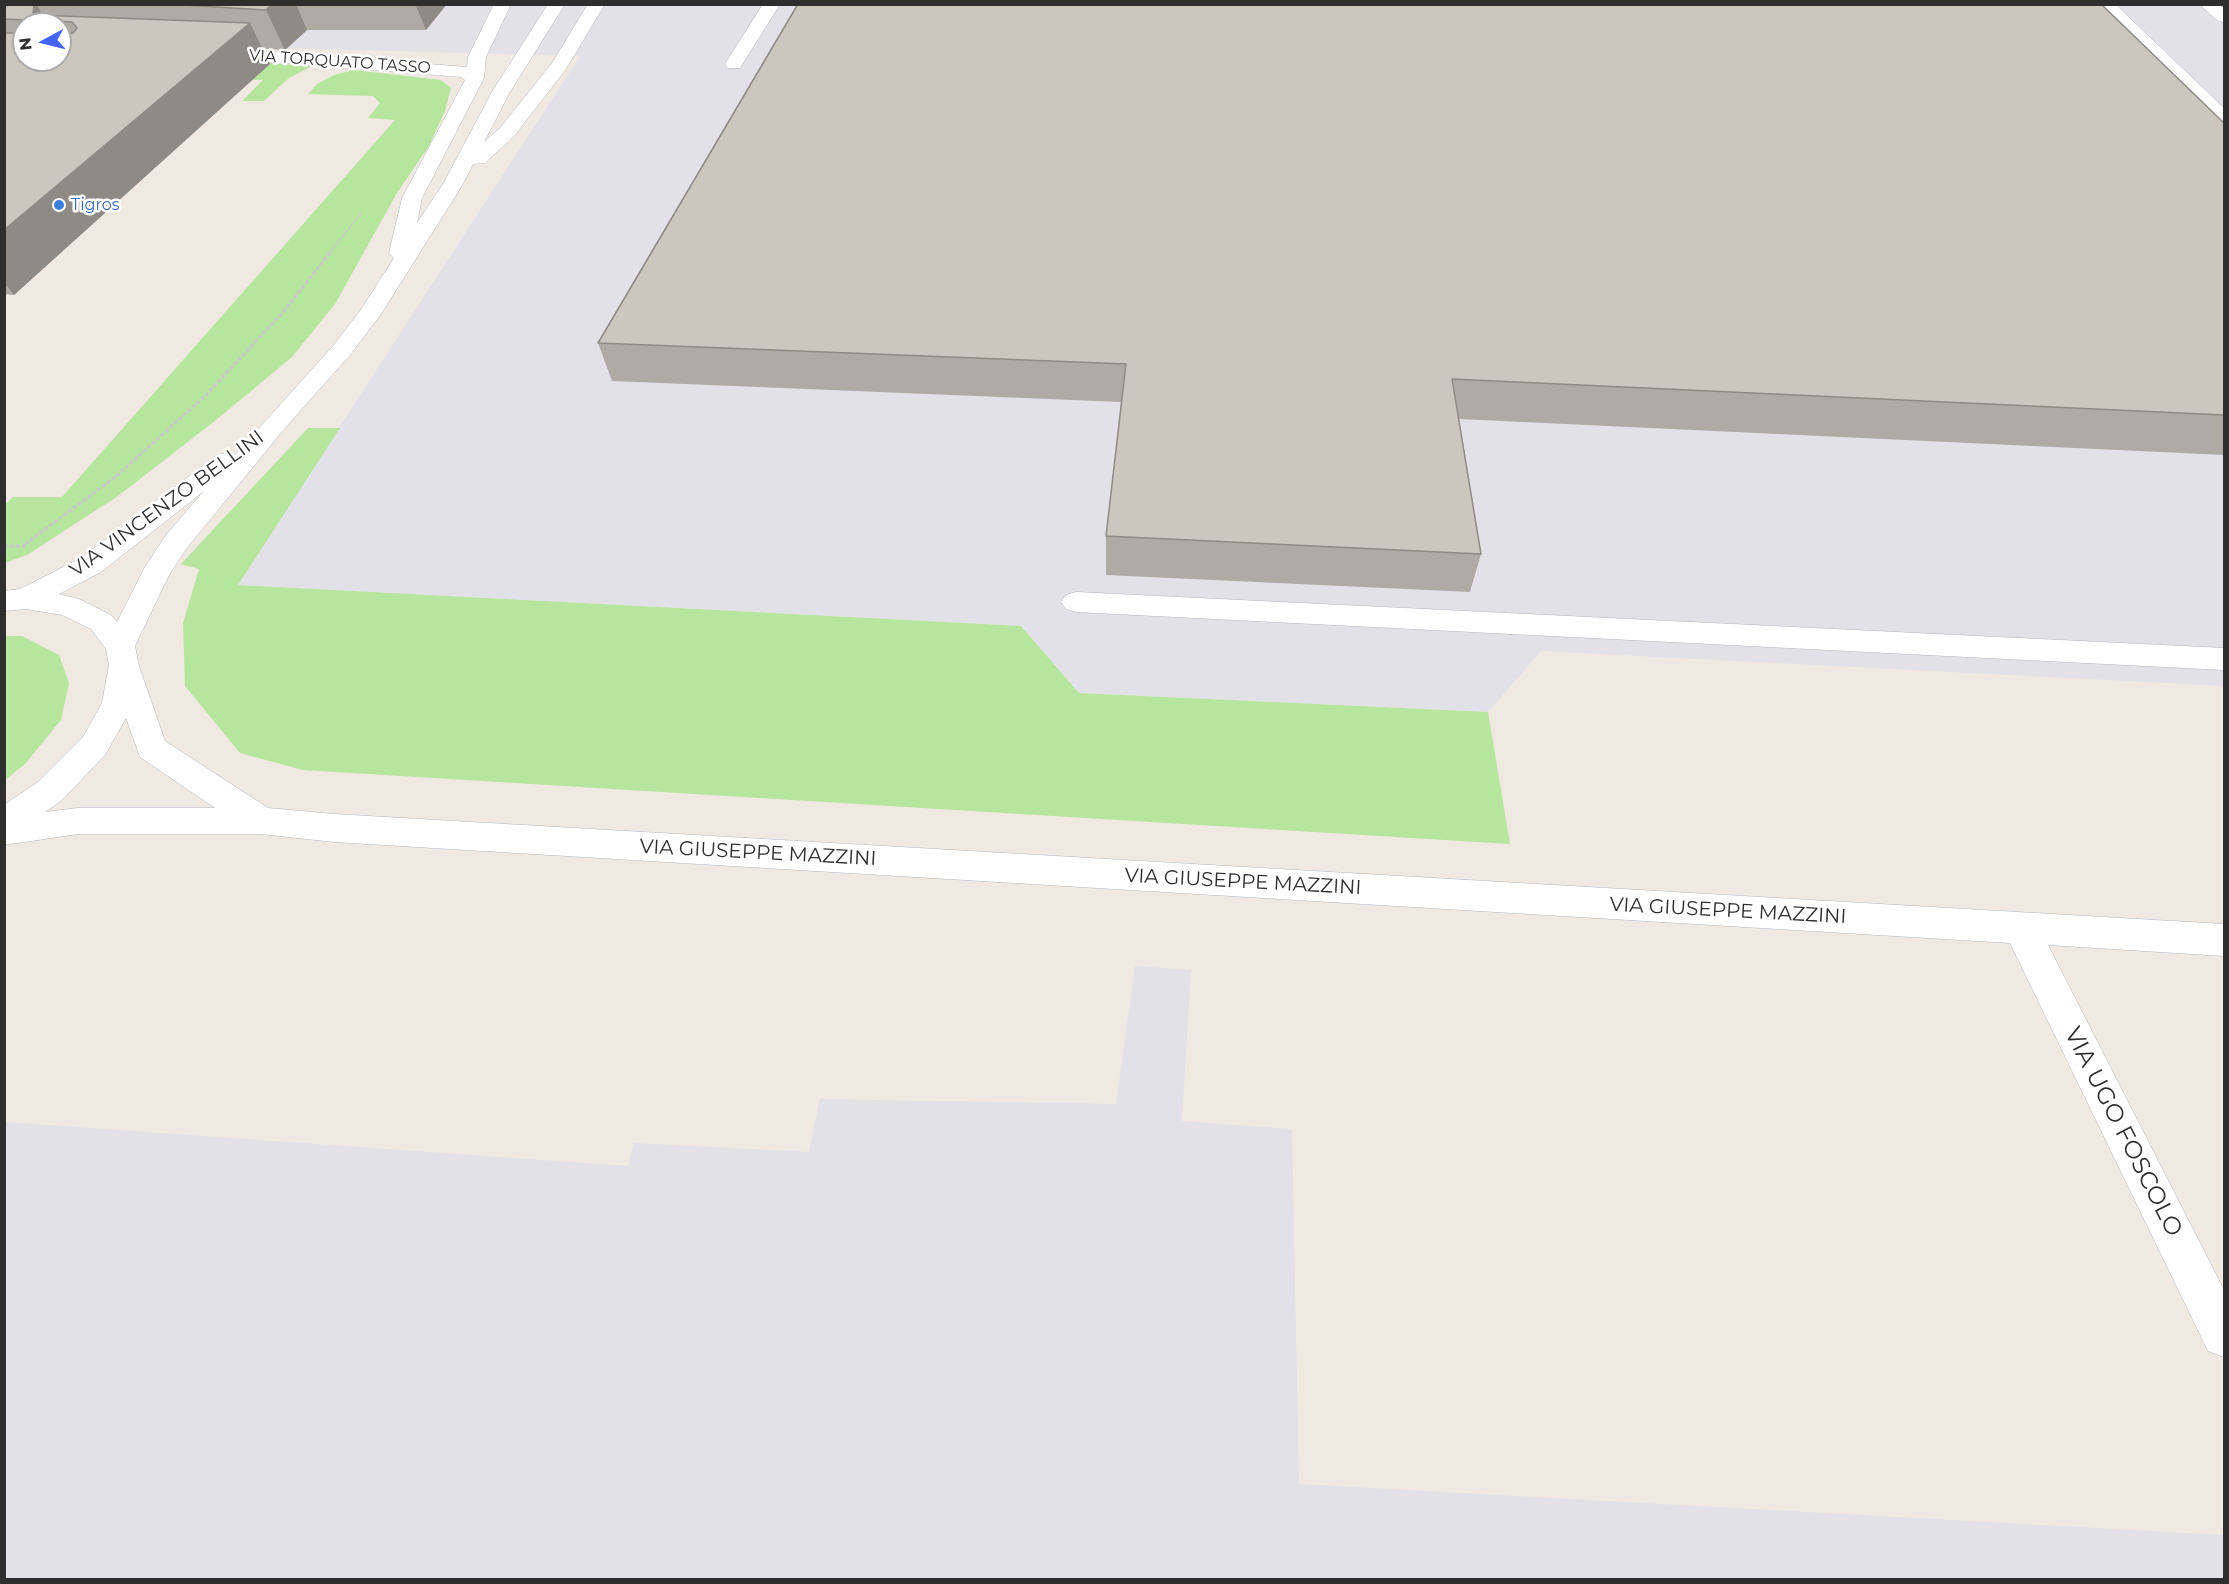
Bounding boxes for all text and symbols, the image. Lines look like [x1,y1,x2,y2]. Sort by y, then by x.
north arrow [12,12,72,72]
text: N [15,36,36,52]
street label: VIA TORQUATO TASSO [249,46,431,78]
place label: Tigros [71,195,120,215]
marker: Tigros [52,198,66,212]
street label: VIA VINCENZO BELLINI [65,425,269,583]
street label: VIA GIUSEPPE MAZZINI [639,835,877,871]
street label: VIA GIUSEPPE MAZZINI [1124,864,1362,900]
street label: VIA GIUSEPPE MAZZINI [1609,893,1847,929]
street label: VIA UGO FOSCOLO [2058,1022,2188,1242]

